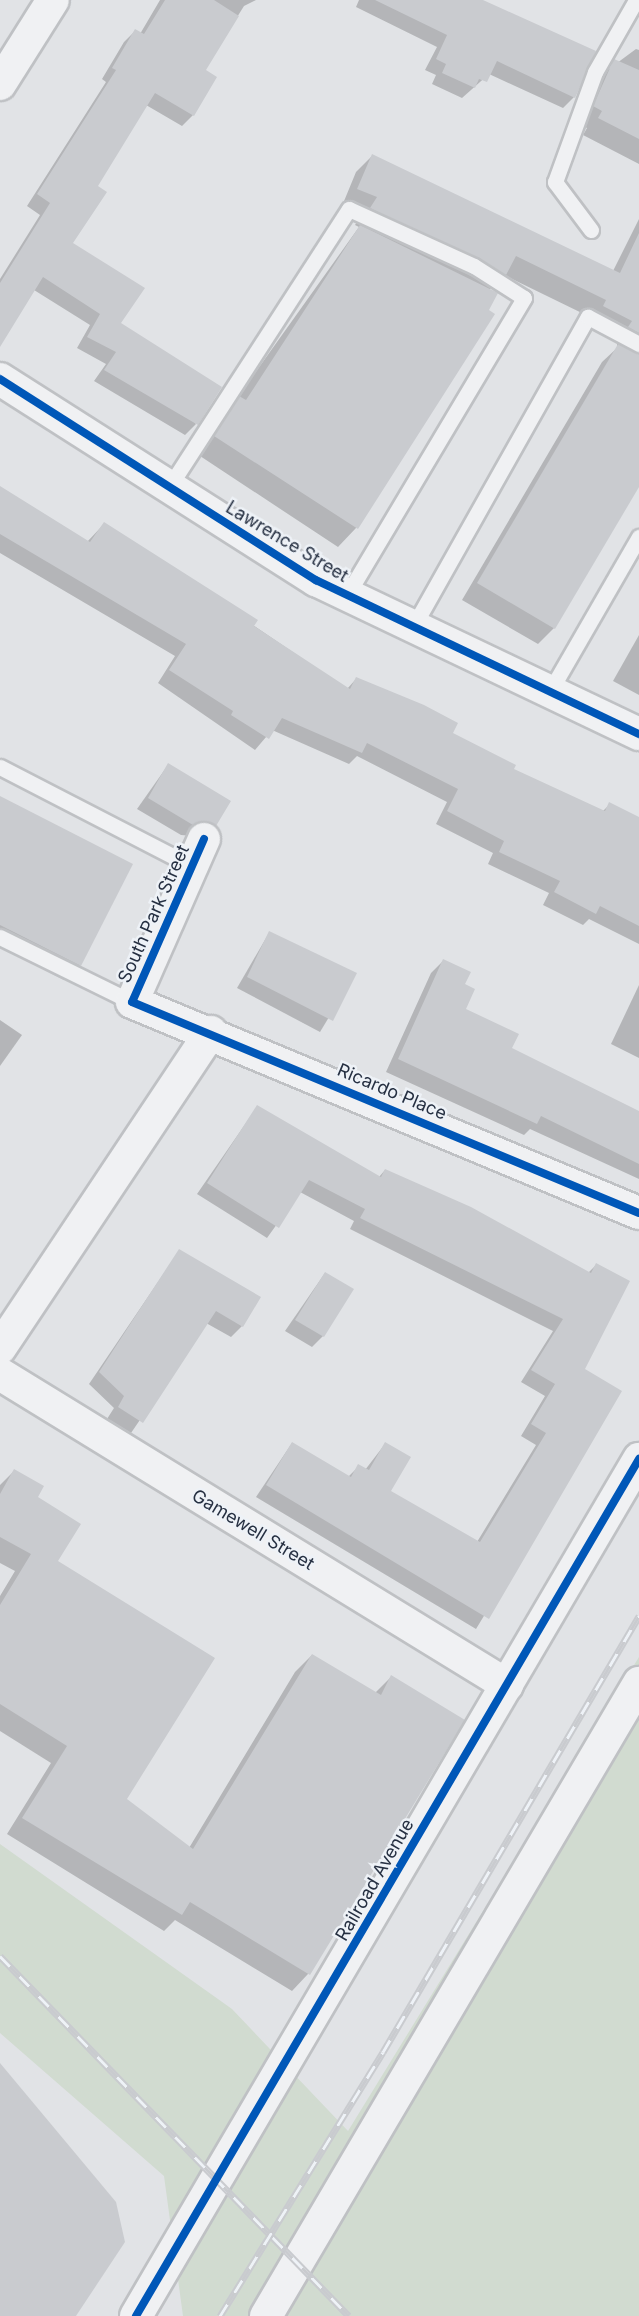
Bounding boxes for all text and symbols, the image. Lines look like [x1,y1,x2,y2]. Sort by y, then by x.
street label: Lawrence Street [222,497,352,587]
street label: South Park Street [114,842,194,986]
street label: Ricardo Place [334,1059,450,1125]
street label: Gamewell Street [188,1485,318,1575]
street label: Railroad Avenue [331,1815,419,1945]

